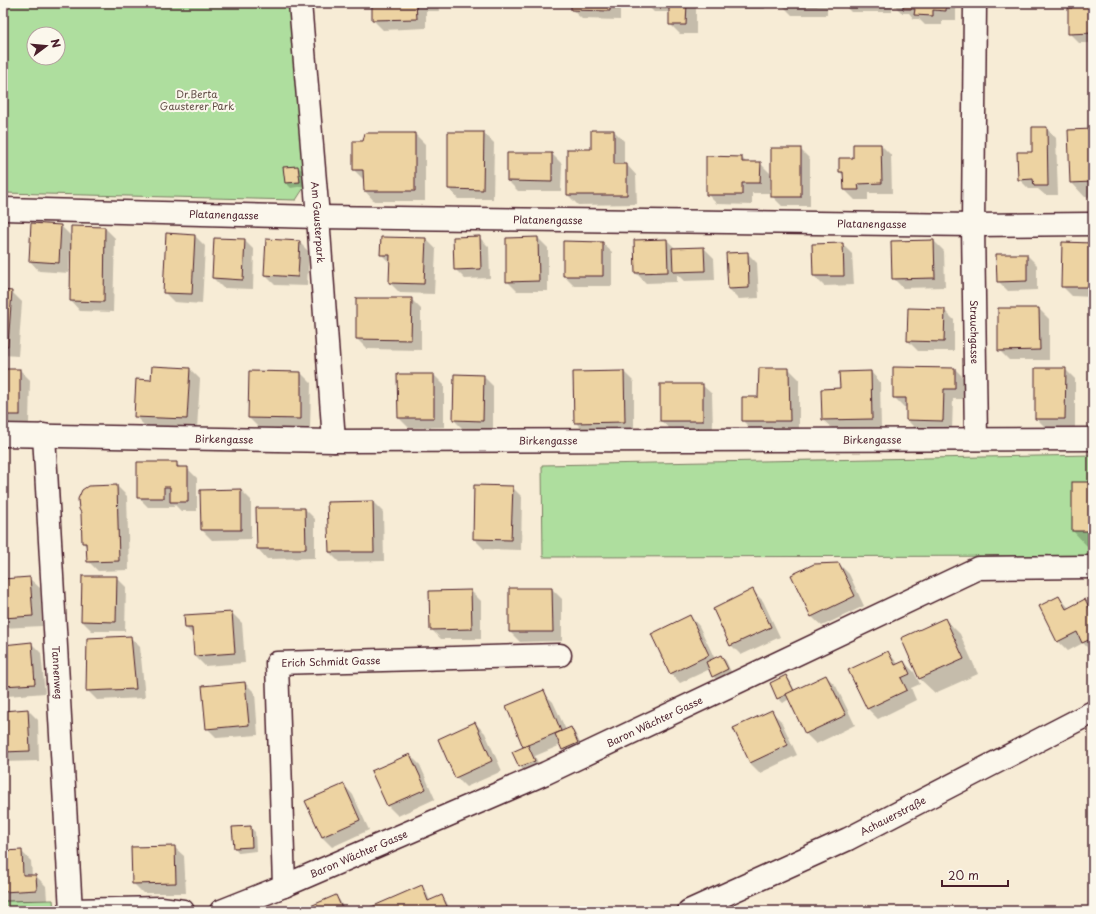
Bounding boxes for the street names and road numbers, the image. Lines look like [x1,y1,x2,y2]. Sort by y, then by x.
street label: Am Gausterpark [308,181,329,263]
street label: Platanengasse [189,206,259,222]
street label: Platanengasse [513,211,583,227]
street label: Platanengasse [837,215,907,231]
street label: Strauchgasse [967,300,983,364]
street label: Birkengasse [194,430,254,447]
street label: Birkengasse [518,432,578,448]
street label: Birkengasse [842,432,902,447]
street label: Tannenweg [49,645,67,700]
street label: Erich Schmidt Gasse [281,652,381,670]
street label: Baron Wächter Gasse [603,692,705,750]
street label: Achauerstraße [857,792,928,839]
street label: Baron Wächter Gasse [307,826,410,881]

